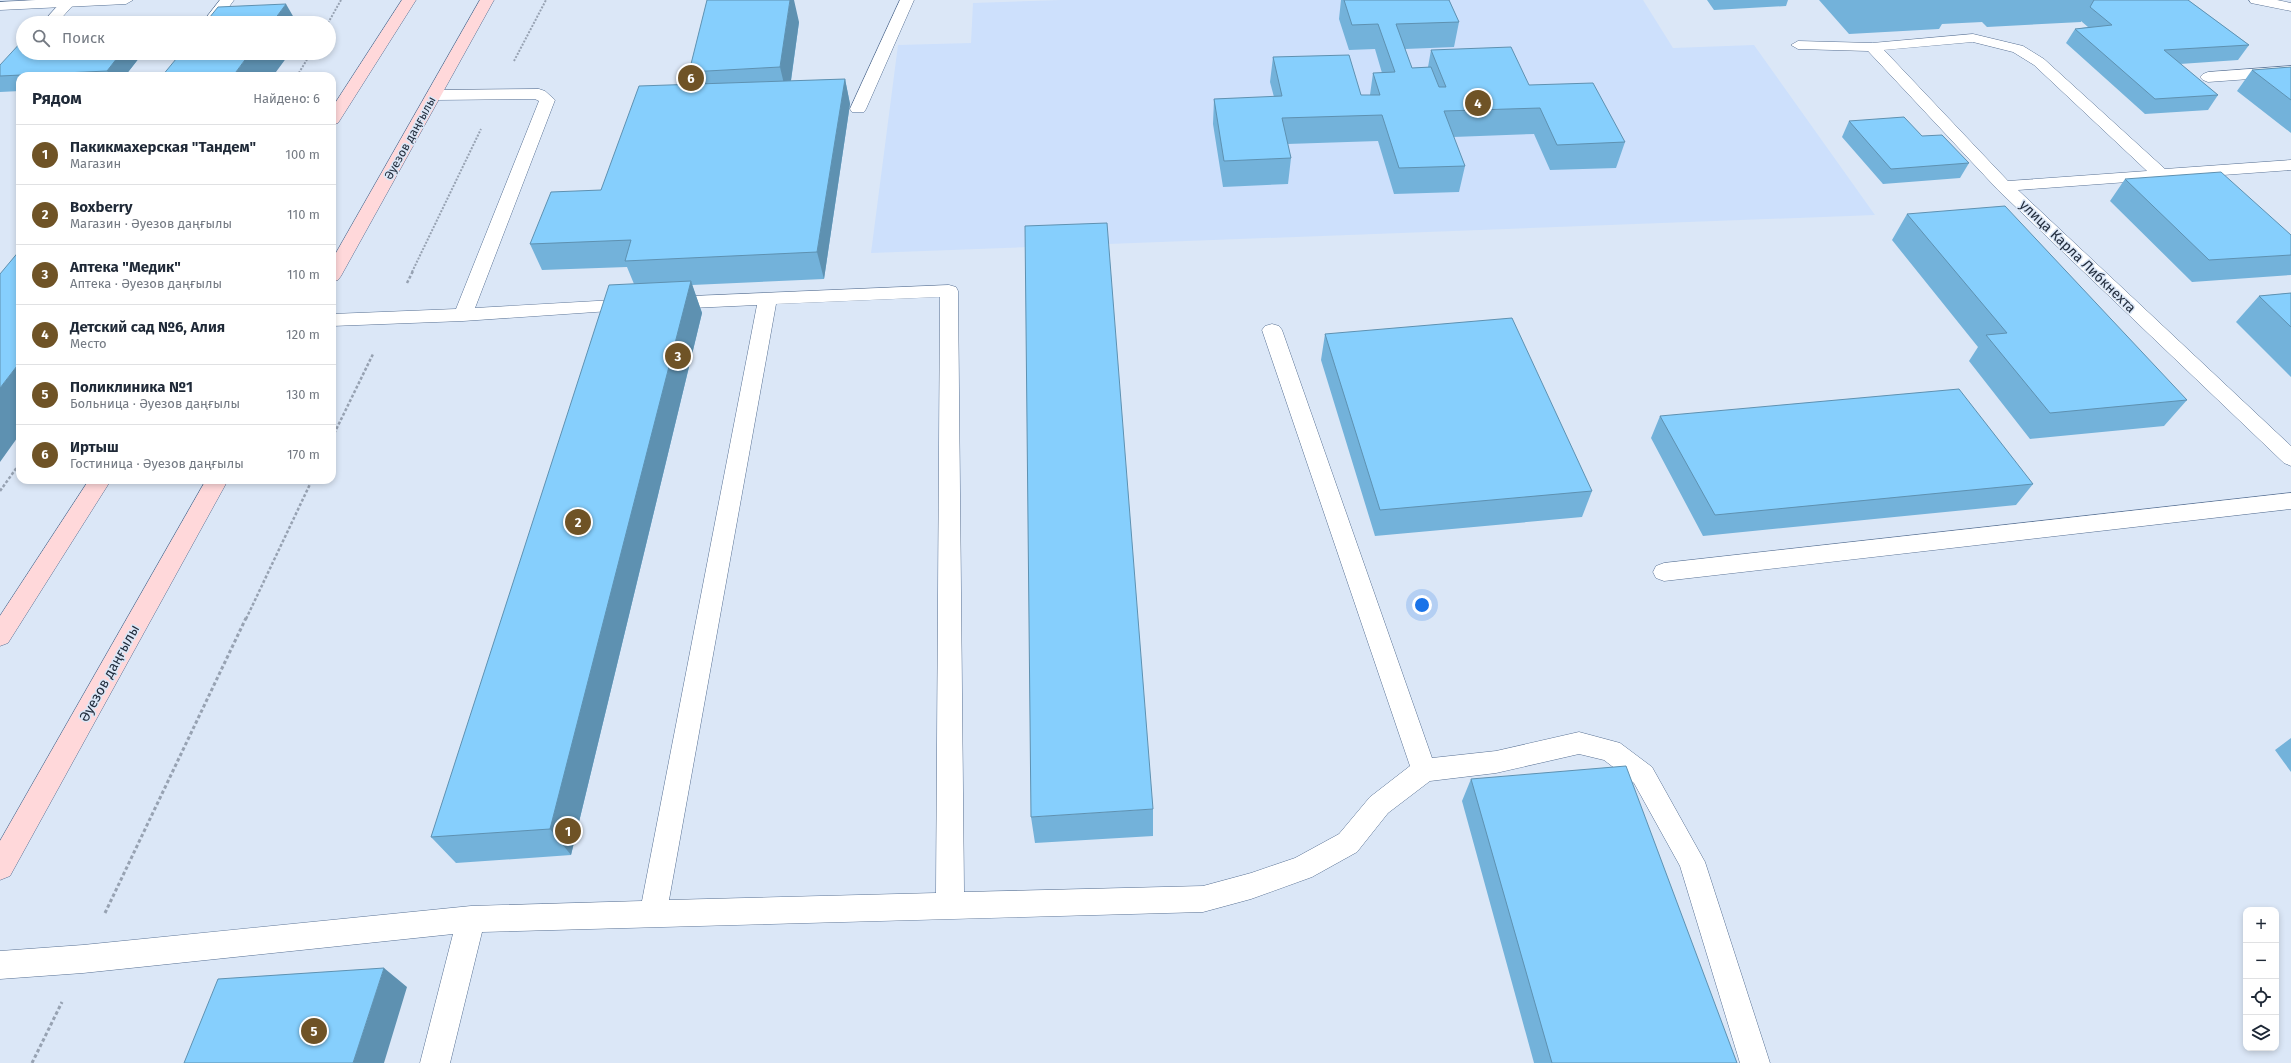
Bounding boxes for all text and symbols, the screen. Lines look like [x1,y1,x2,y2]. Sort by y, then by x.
search box [16,16,336,60]
icon: search [30,27,52,49]
text: Поиск [62,29,105,47]
pin: 6 [678,63,704,93]
text: Рядом [32,88,82,109]
pin: 4 [1465,88,1491,118]
text: Найдено: 6 [253,91,320,106]
street label: Әуезов даңғылы [381,94,439,182]
text: Пакикмахерская "Тандем" [70,138,256,156]
text: 1 [42,147,48,162]
text: 100 m [285,147,320,162]
text: Магазин [70,156,121,171]
street label: улица Карла Либкнехта [2016,196,2139,316]
text: Boxberry [70,198,133,216]
text: 2 [42,207,48,222]
text: 110 m [287,207,320,222]
text: Магазин · Әуезов даңғылы [70,216,232,231]
text: Аптека "Медик" [70,258,181,276]
text: 3 [42,267,48,282]
text: 110 m [287,267,320,282]
text: Аптека · Әуезов даңғылы [70,276,222,291]
text: Детский сад №6, Алия [70,318,225,336]
text: 4 [41,327,49,342]
text: 120 m [286,327,320,342]
text: Место [70,336,107,351]
pin: 3 [665,341,691,371]
text: Поликлиника №1 [70,378,193,396]
text: 5 [42,387,48,402]
text: 130 m [286,387,320,402]
text: Больница · Әуезов даңғылы [70,396,240,411]
text: Иртыш [70,438,119,456]
text: 6 [41,447,49,462]
text: 170 m [287,447,320,462]
text: Гостиница · Әуезов даңғылы [70,456,244,471]
pin: 2 [565,507,591,537]
your location [1412,595,1432,615]
street label: Әуезов даңғылы [76,622,143,725]
pin: 1 [555,816,581,846]
map controls [2243,907,2279,1051]
button: + [2243,907,2279,943]
button: − [2243,943,2279,979]
button: locate [2243,979,2279,1015]
button: layers [2243,1015,2279,1051]
pin: 5 [301,1016,327,1046]

